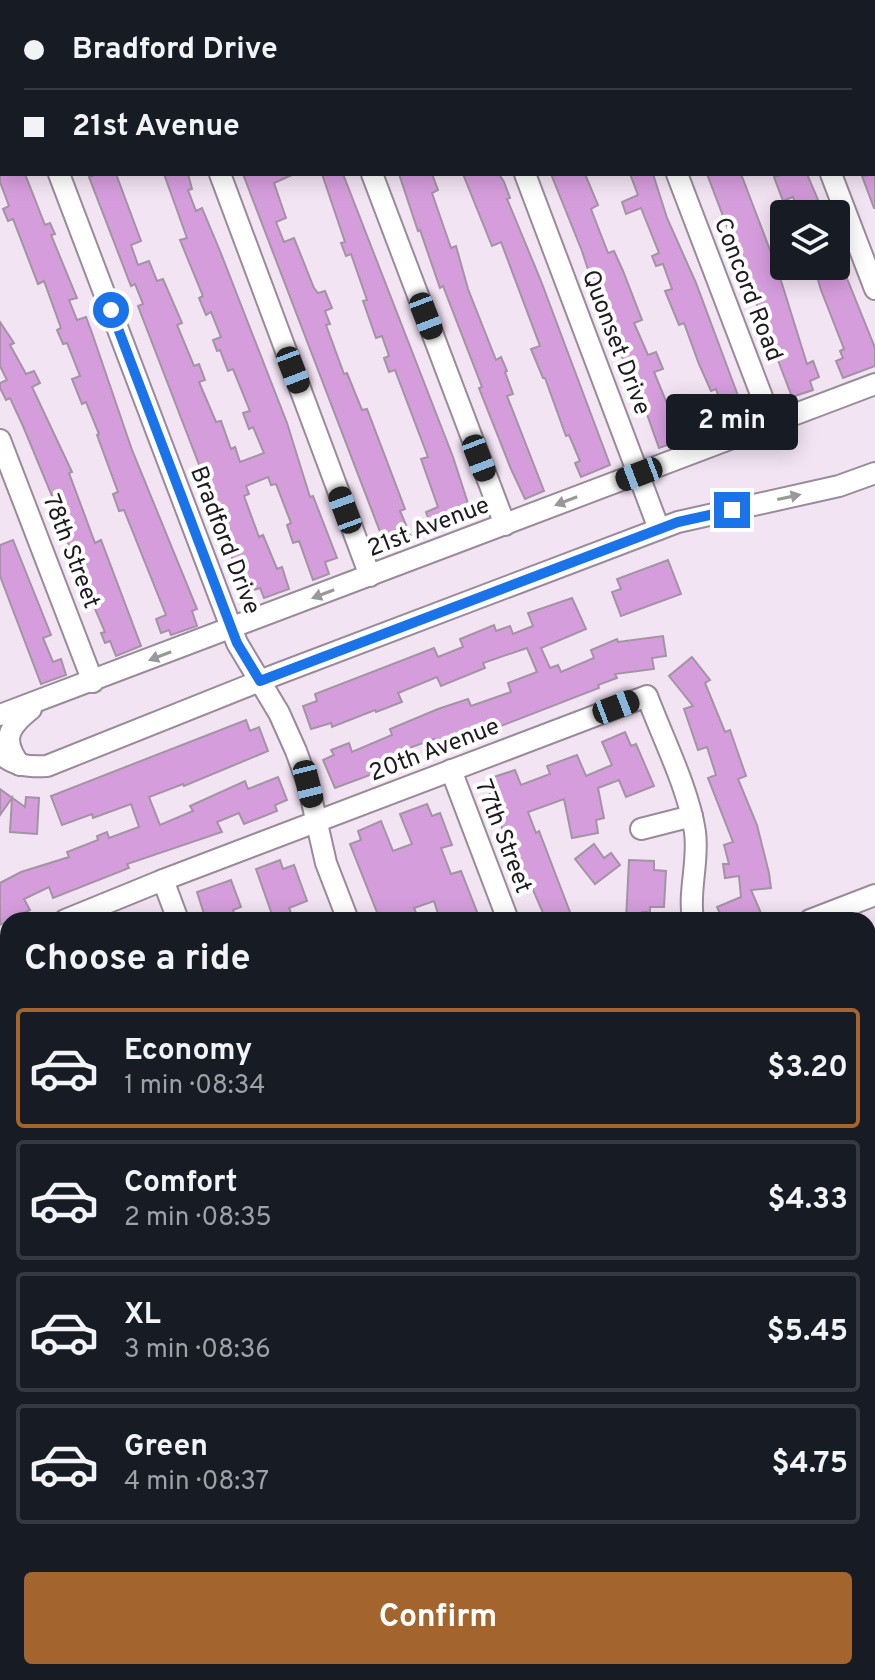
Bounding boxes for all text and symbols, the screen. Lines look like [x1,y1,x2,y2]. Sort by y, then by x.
text: Bradford Drive [72,32,278,69]
text: 21st Avenue [72,109,240,146]
map controls [770,200,850,280]
button: layers [770,200,850,280]
street label: Concord Road [706,214,788,366]
street label: Quonset Drive [574,266,657,419]
car [406,289,446,343]
route start [93,292,129,328]
car [273,343,313,397]
callout: 2 min [666,394,798,450]
text: 2 min [698,405,766,438]
car [459,431,499,485]
car [612,454,666,494]
street label: Bradford Drive [182,462,266,619]
car [326,483,364,537]
street label: 78th Street [35,490,106,613]
one-way arrow [776,490,801,503]
street label: 21st Avenue [364,491,494,565]
route end [714,492,750,528]
one-way arrow [554,495,578,508]
one-way arrow [311,588,335,601]
one-way arrow [148,650,172,663]
car [589,687,643,727]
street label: 20th Avenue [365,712,504,789]
car [291,758,325,810]
street label: 77th Street [467,776,537,898]
text: Choose a ride [24,937,250,983]
icon: car [28,1032,100,1104]
text: Economy [124,1033,252,1070]
text: $3.20 [767,1050,848,1087]
text: 1 min · 08:34 [124,1070,266,1103]
icon: car [28,1164,100,1236]
text: Comfort [124,1165,237,1202]
text: $4.33 [767,1182,848,1219]
text: 2 min · 08:35 [124,1202,272,1235]
icon: car [28,1296,100,1368]
text: XL [124,1297,161,1334]
text: $5.45 [767,1314,848,1351]
text: 3 min · 08:36 [124,1334,271,1367]
icon: car [28,1428,100,1500]
text: Green [124,1429,208,1466]
text: $4.75 [772,1446,848,1483]
text: 4 min · 08:37 [124,1466,269,1499]
button: Confirm [24,1572,852,1664]

